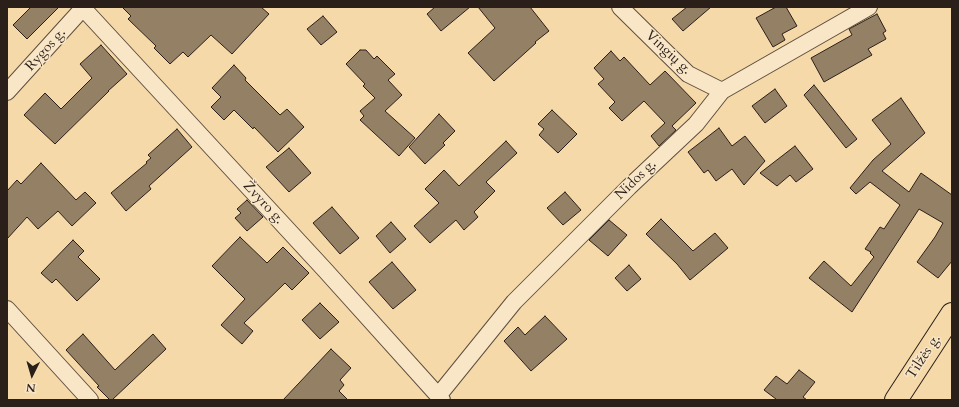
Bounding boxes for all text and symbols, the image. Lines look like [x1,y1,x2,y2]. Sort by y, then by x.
street label: Rygos g. [22,25,70,75]
street label: Vingių g. [641,27,695,79]
street label: Nidos g. [612,156,660,204]
street label: Žvyro g. [239,178,287,228]
street label: Tilžės g. [903,331,945,383]
north arrow [12,355,52,395]
text: N [26,380,36,395]

